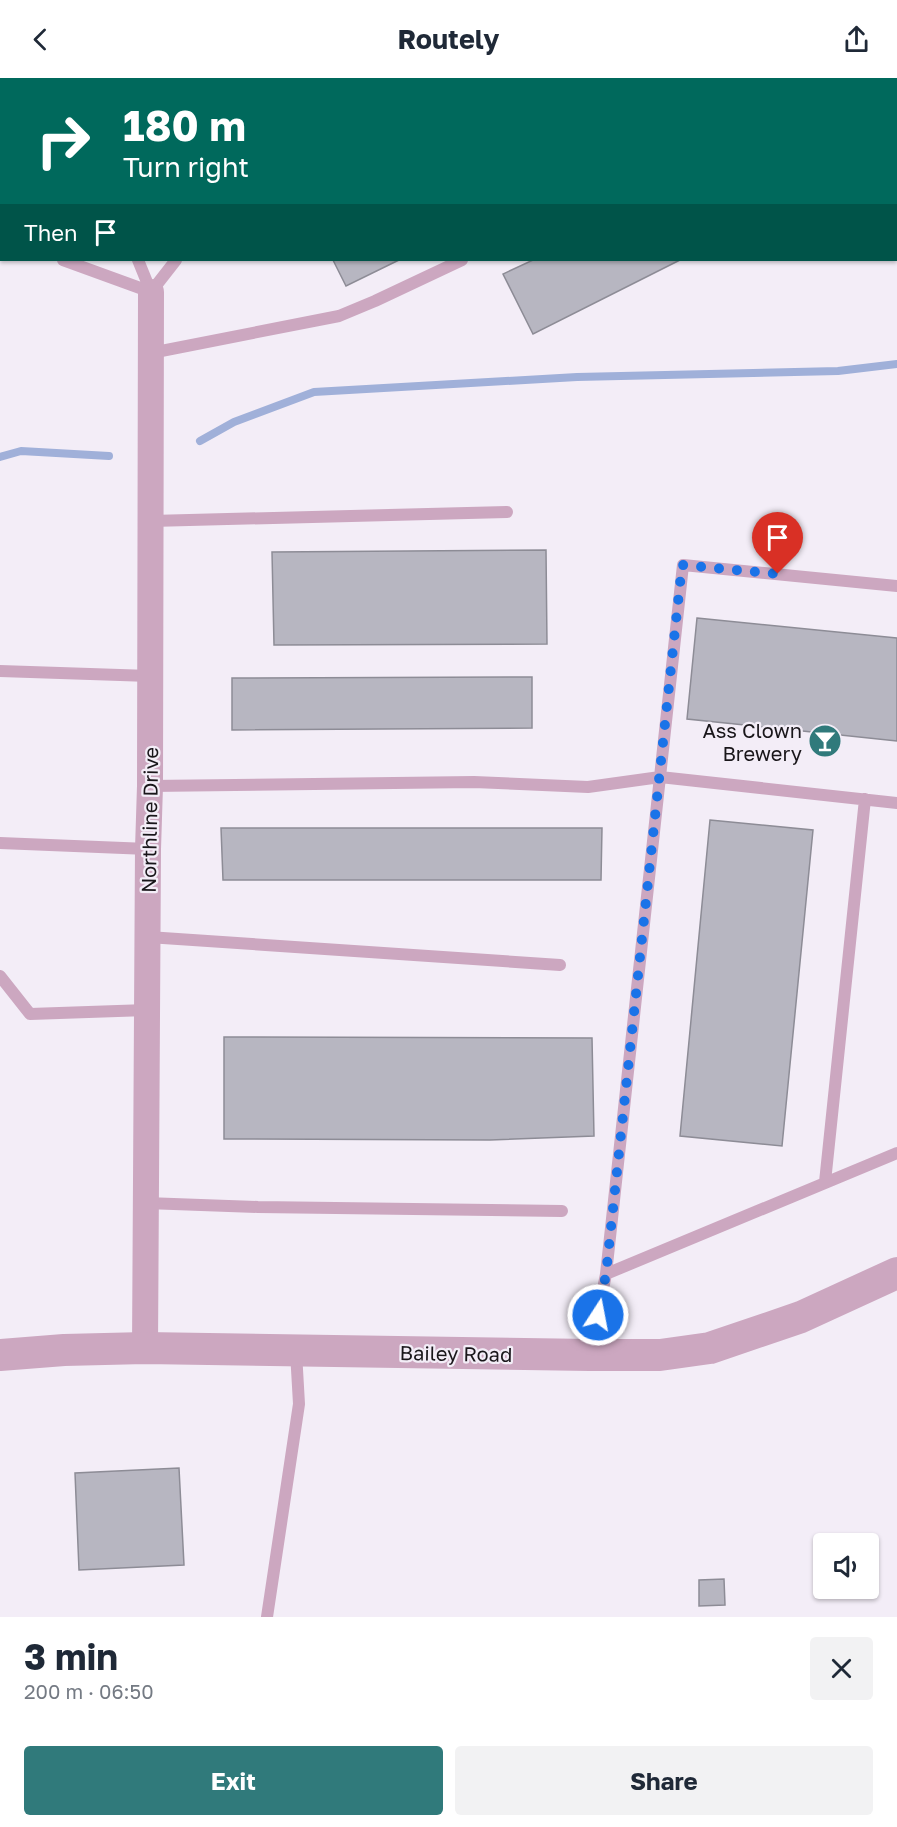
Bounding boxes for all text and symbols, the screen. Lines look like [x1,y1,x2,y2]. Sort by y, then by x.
icon: back [24,23,57,56]
text: Routely [397,23,500,55]
icon: share [840,23,873,56]
text: 180 m [123,100,246,150]
icon: right [24,102,102,180]
text: Turn right [123,151,249,183]
icon: arrive [89,216,122,249]
text: Then [24,219,77,246]
pin [752,512,803,574]
icon: arrive [761,521,794,554]
place label: Ass Clown Brewery [702,718,802,765]
bar icon: Ass Clown Brewery [807,723,843,759]
street label: Northline Drive [136,747,162,893]
position arrow [566,1283,630,1347]
street label: Bailey Road [399,1340,513,1366]
map controls [813,1533,879,1599]
button: sound [813,1533,879,1599]
text: 3 min [24,1635,118,1678]
button: close [810,1637,873,1700]
text: 200 m · 06:50 [24,1679,154,1703]
button: Exit [24,1746,443,1815]
button: Share [455,1746,873,1815]

